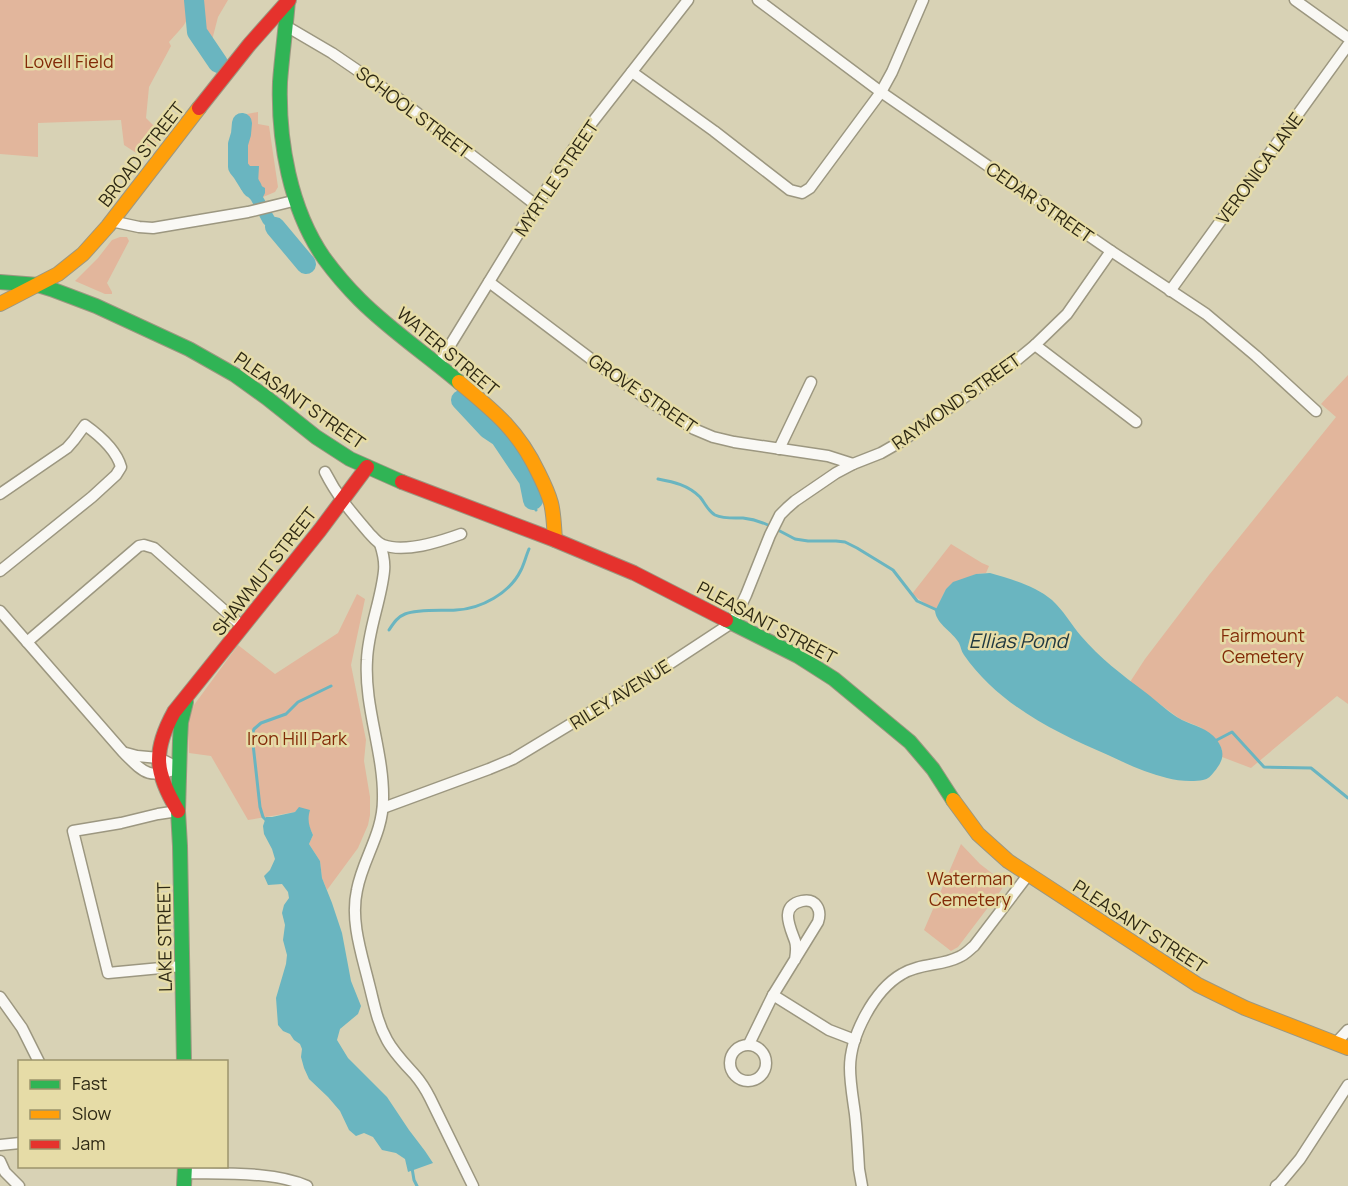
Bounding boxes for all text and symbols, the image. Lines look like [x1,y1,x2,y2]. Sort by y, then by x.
park label: Lovell Field [24,49,114,73]
street label: SCHOOL STREET [351,61,477,163]
street label: BROAD STREET [93,97,190,211]
street label: VERONICA LANE [1210,107,1308,229]
street label: MYRTLE STREET [508,115,604,241]
street label: CEDAR STREET [982,156,1099,248]
street label: WATER STREET [392,301,504,401]
street label: PLEASANT STREET [230,346,370,454]
street label: RAYMOND STREET [887,347,1025,455]
street label: GROVE STREET [584,348,702,438]
street label: SHAWMUT STREET [206,502,322,640]
street label: PLEASANT STREET [693,575,841,669]
park label: Fairmount Cemetery [1221,623,1305,668]
water label: Ellias Pond [969,627,1070,654]
street label: RILEY AVENUE [565,654,675,734]
park label: Iron Hill Park [247,726,348,750]
park label: Waterman Cemetery [927,866,1013,911]
street label: PLEASANT STREET [1069,874,1212,978]
street label: LAKE STREET [151,882,177,992]
legend [18,1060,228,1168]
text: Fast [72,1071,107,1095]
text: Slow [72,1101,112,1125]
text: Jam [72,1131,106,1155]

